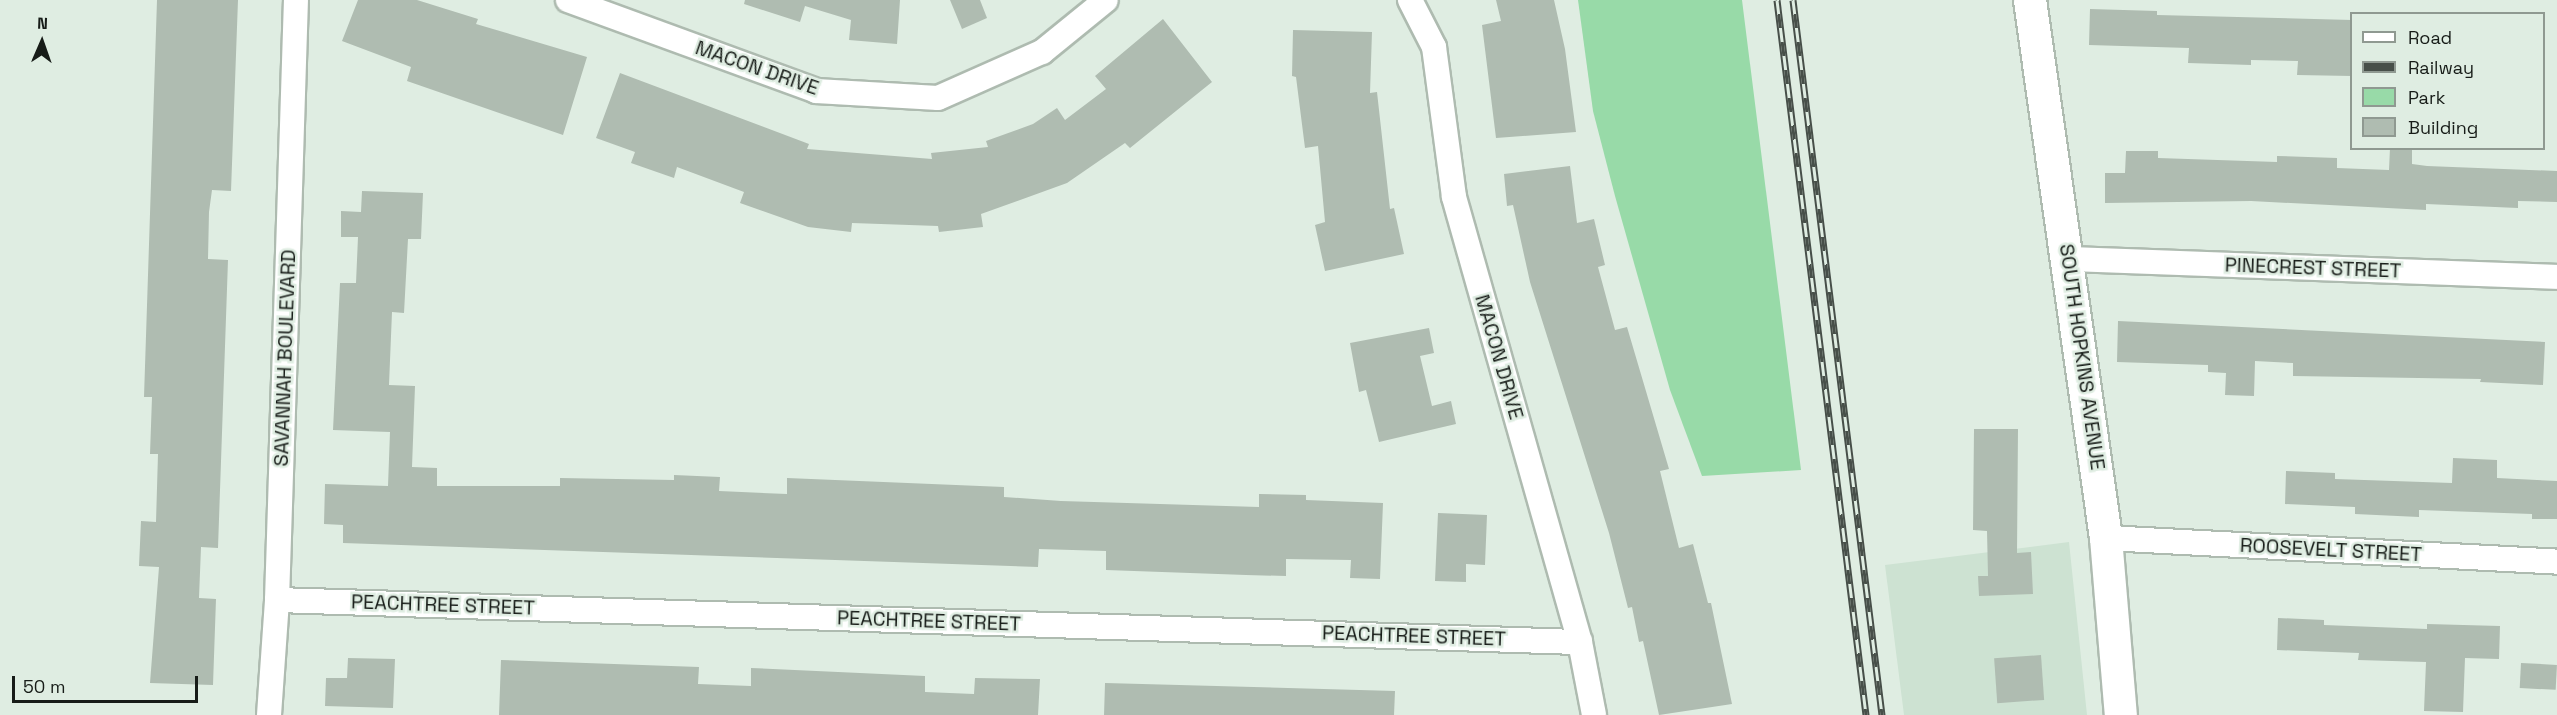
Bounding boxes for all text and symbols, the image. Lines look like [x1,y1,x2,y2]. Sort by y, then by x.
north arrow [12,12,72,72]
legend [2350,12,2545,150]
text: N [37,13,48,34]
text: Road [2408,26,2452,49]
street label: MACON DRIVE [692,36,822,100]
text: Railway [2408,56,2474,79]
text: Park [2408,86,2445,109]
text: Building [2408,116,2478,139]
street label: SOUTH HOPKINS AVENUE [2054,242,2110,472]
street label: SAVANNAH BOULEVARD [269,249,301,467]
street label: PINECREST STREET [2224,253,2402,283]
street label: MACON DRIVE [1470,292,1528,422]
street label: ROOSEVELT STREET [2239,533,2423,567]
street label: PEACHTREE STREET [351,590,535,620]
street label: PEACHTREE STREET [837,606,1021,636]
street label: PEACHTREE STREET [1322,621,1506,651]
scale bar [15,664,201,702]
text: 50 m [23,675,65,698]

